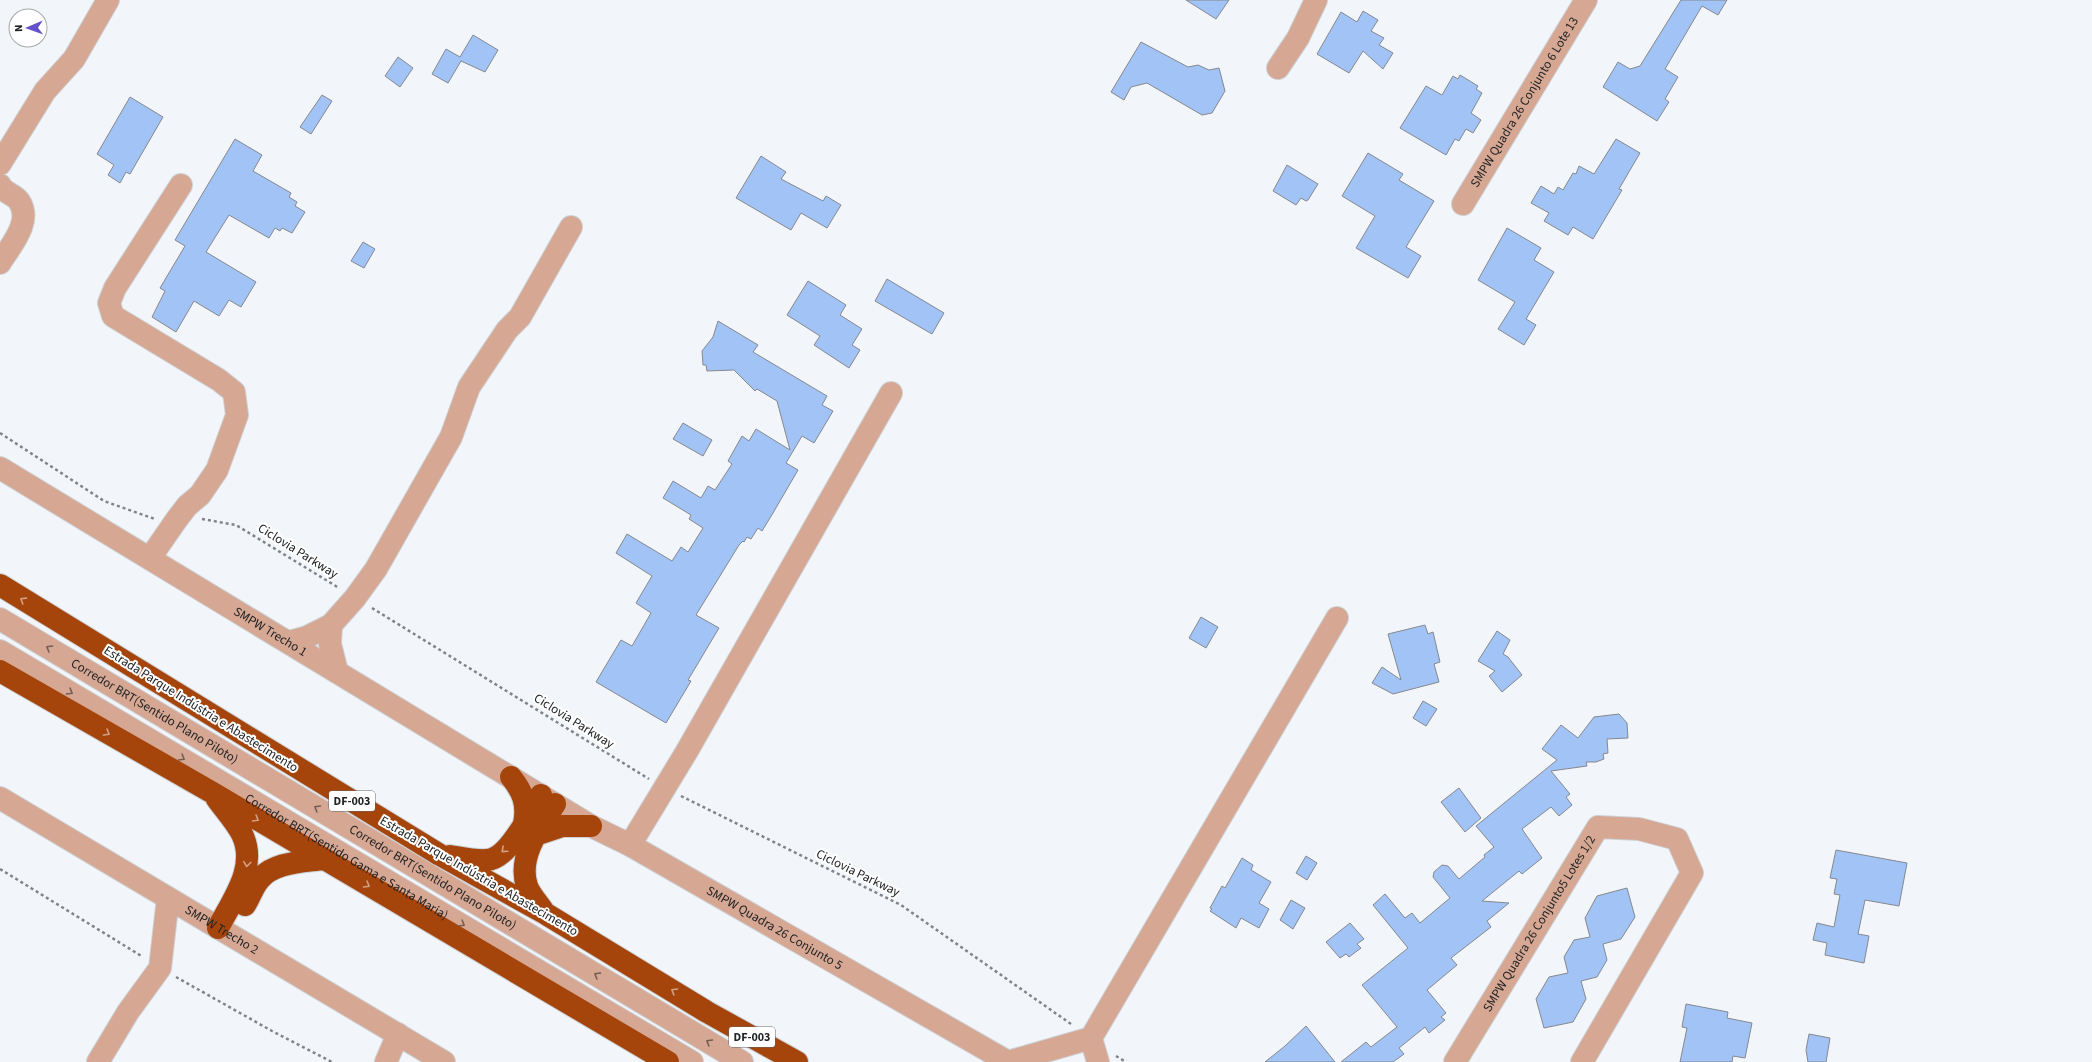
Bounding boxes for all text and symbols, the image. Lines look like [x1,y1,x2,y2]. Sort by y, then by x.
north arrow [8,8,48,48]
street label: SMPW Quadra 26 Conjunto 6 Lote 13 [1466,13,1583,191]
text: N [11,24,26,32]
street label: Ciclovia Parkway [254,519,342,583]
one-way arrow [20,597,27,604]
street label: SMPW Trecho 1 [230,603,310,661]
street label: Estrada Parque Indústria e Abastecimento [100,641,302,777]
one-way arrow [46,645,53,653]
street label: Corredor BRT(Sentido Plano Piloto) [67,654,242,768]
one-way arrow [66,688,73,695]
street label: Ciclovia Parkway [530,689,618,753]
one-way arrow [103,728,110,735]
one-way arrow [178,754,185,761]
street label: Corredor BRT(Sentido Gama e Santa Maria) [241,789,452,924]
road number: DF-003 [329,791,375,811]
one-way arrow [314,805,321,813]
street label: Estrada Parque Indústria e Abastecimento [377,812,581,940]
one-way arrow [252,814,259,821]
street label: Corredor BRT(Sentido Plano Piloto) [346,820,520,934]
street label: SMPW Quadra 26 Conjunto5 Lotes 1/2 [1479,832,1600,1015]
street label: Ciclovia Parkway [813,845,903,901]
one-way arrow [501,846,509,853]
one-way arrow [243,861,252,867]
one-way arrow [363,880,370,887]
street label: SMPW Quadra 26 Conjunto 5 [703,882,846,974]
street label: SMPW Trecho 2 [182,901,262,959]
one-way arrow [458,920,465,927]
one-way arrow [594,973,601,980]
one-way arrow [671,989,678,996]
road number: DF-003 [729,1027,775,1047]
one-way arrow [706,1039,713,1047]

